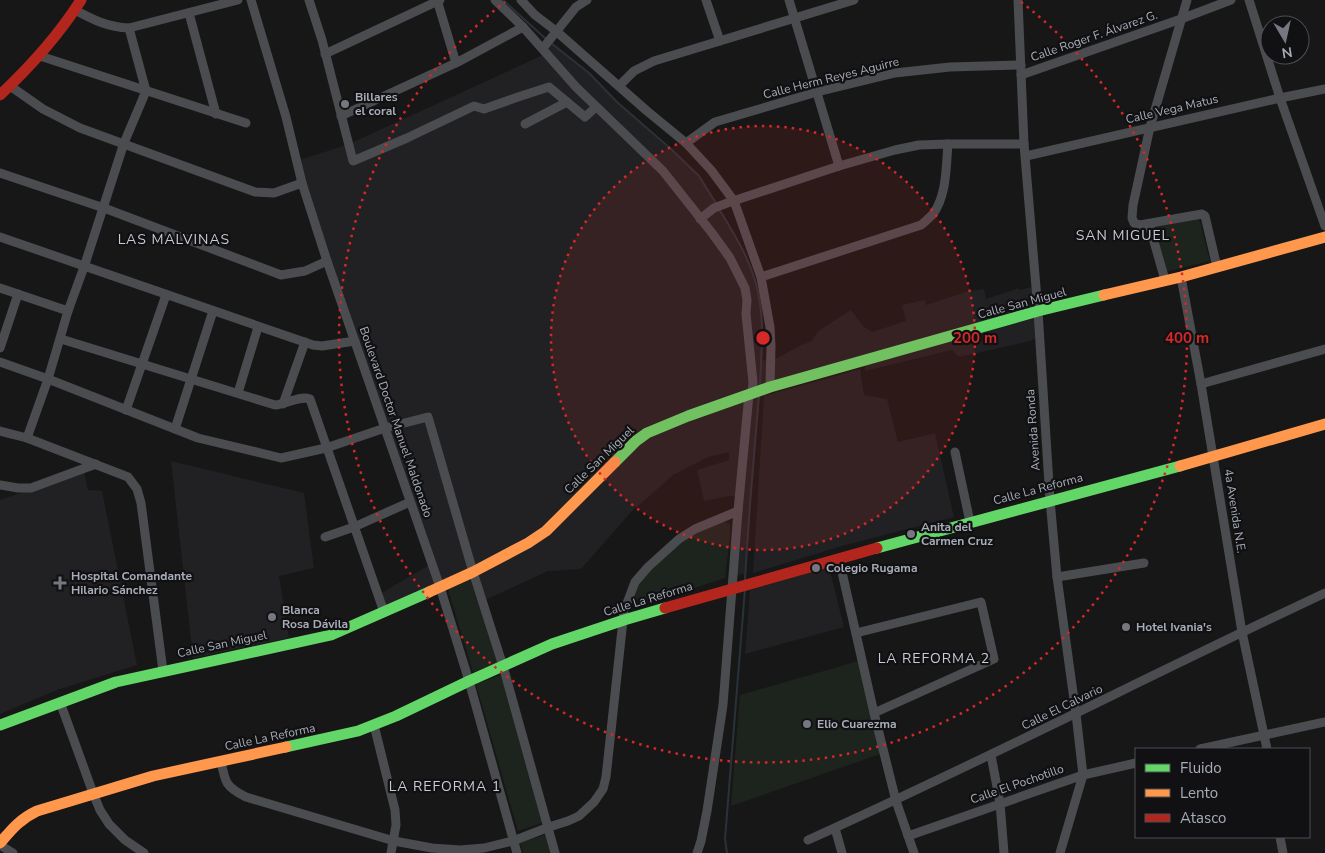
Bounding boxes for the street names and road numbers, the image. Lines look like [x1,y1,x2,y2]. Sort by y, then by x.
street label: Calle Roger F. Álvarez G. [1028,7,1160,65]
street label: Calle Herm Reyes Aguirre [761,53,901,103]
street label: Calle Vega Matus [1124,91,1220,127]
street label: Calle San Miguel [976,283,1069,323]
street label: Boulevard Doctor Manuel Maldonado [356,324,436,520]
street label: Avenida Ronda [1022,389,1044,471]
street label: Calle San Miguel [561,422,638,497]
street label: 4a Avenida N.E. [1220,468,1250,554]
street label: Calle La Reforma [991,469,1085,509]
street label: Calle La Reforma [601,578,695,620]
street label: Calle San Miguel [176,627,269,661]
street label: Calle El Calvario [1019,680,1105,734]
street label: Calle La Reforma [223,720,317,754]
street label: Calle El Pochotillo [968,760,1066,808]

